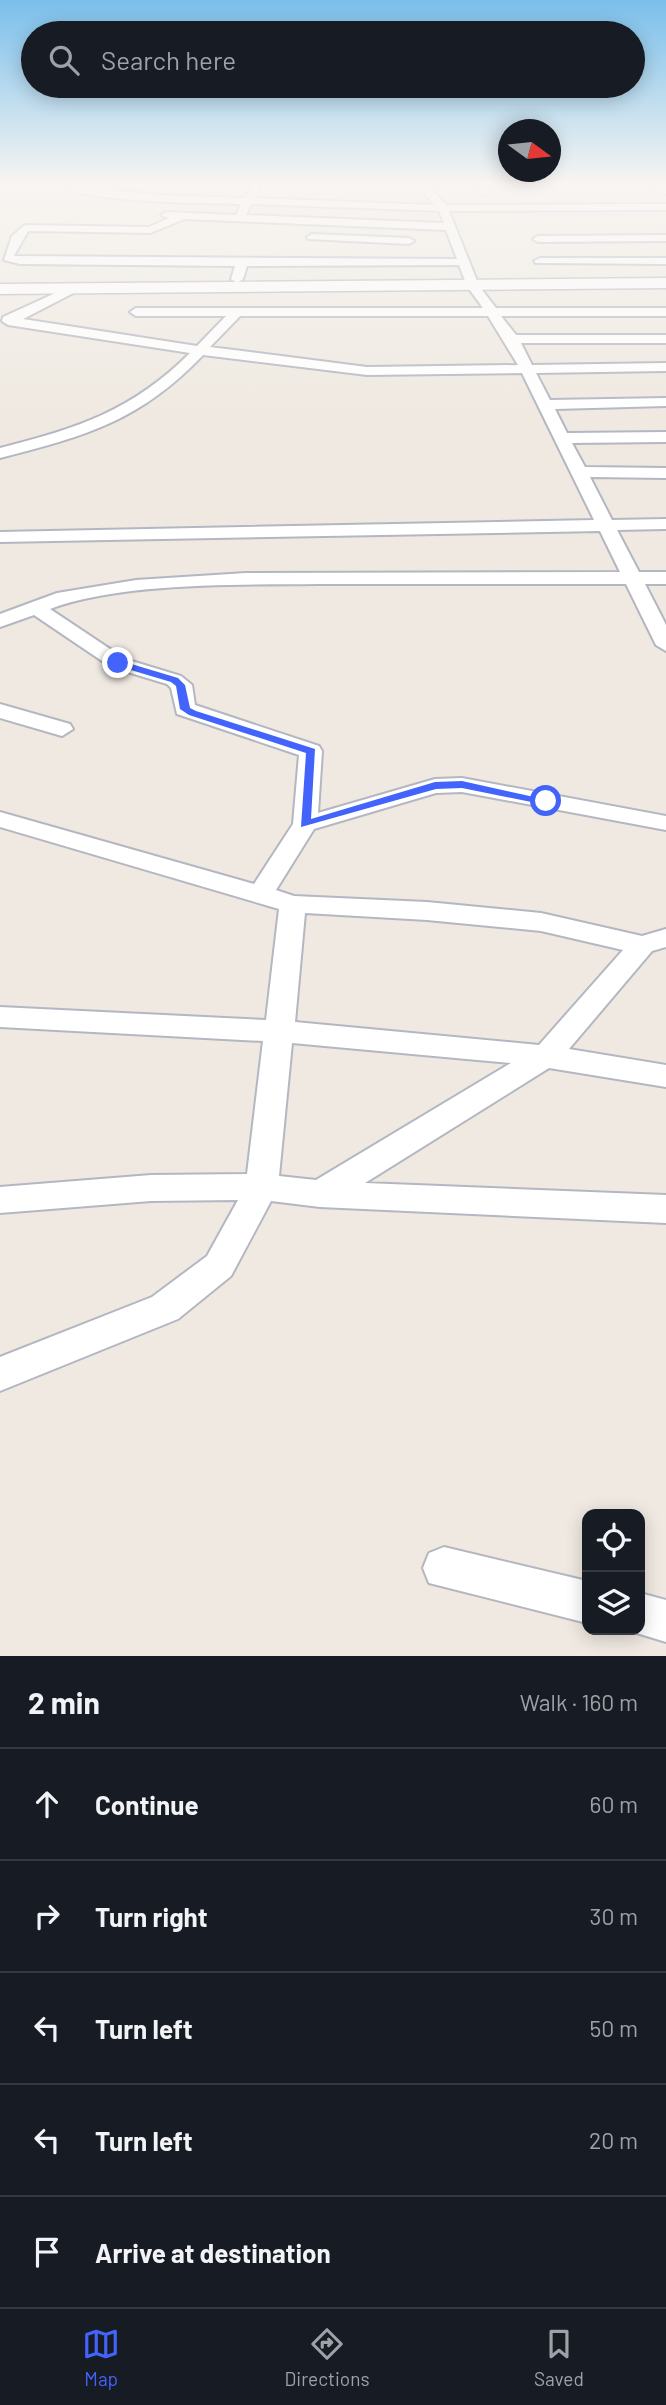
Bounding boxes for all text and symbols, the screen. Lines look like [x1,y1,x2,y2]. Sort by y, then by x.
search box [21,21,645,98]
icon: search [45,41,83,79]
text: Search here [101,44,236,75]
north arrow [498,119,561,182]
route end [102,647,133,678]
route start [530,785,561,816]
map controls [582,1509,645,1635]
button: locate [582,1509,645,1572]
button: layers [582,1572,645,1635]
text: 2 min [28,1684,100,1720]
text: Walk · 160 m [520,1688,638,1716]
icon: ahead [28,1785,66,1823]
text: Continue [95,1789,199,1820]
text: 60 m [590,1790,638,1818]
icon: right [28,1897,66,1935]
text: Turn right [95,1901,208,1932]
text: 30 m [590,1902,638,1930]
icon: left [28,2009,66,2047]
text: Turn left [95,2013,193,2044]
text: 50 m [590,2014,638,2042]
icon: left [28,2121,66,2159]
text: Turn left [95,2125,193,2156]
text: 20 m [589,2126,638,2154]
icon: arrive [28,2233,66,2271]
text: Arrive at destination [95,2237,331,2268]
tab: Map [82,2325,120,2390]
tab: Directions [285,2325,370,2390]
tab: Saved [534,2325,584,2390]

